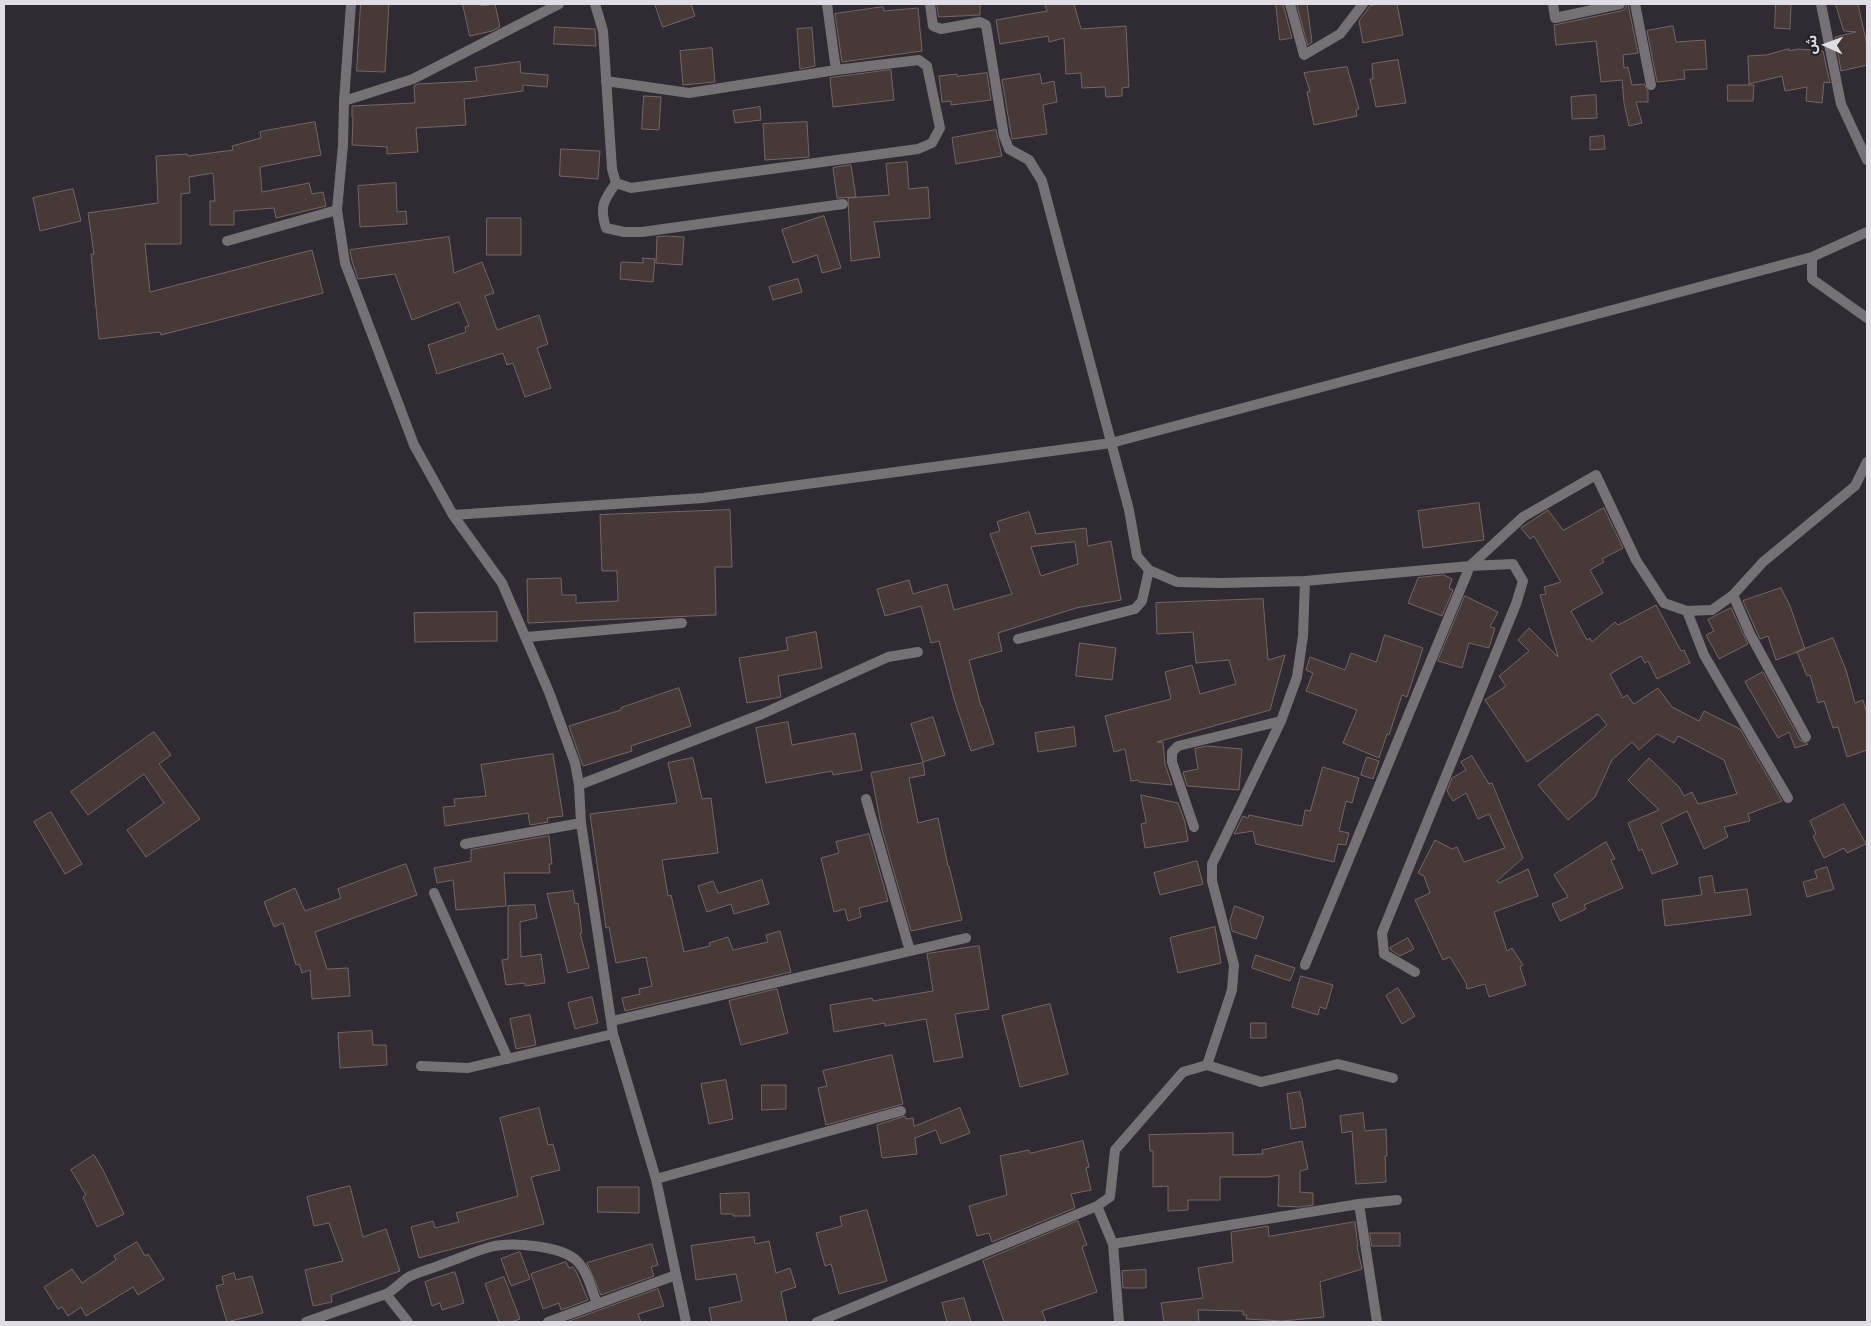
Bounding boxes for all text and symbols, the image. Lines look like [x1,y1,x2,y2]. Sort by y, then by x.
north arrow [1801,20,1851,70]
text: ش [1801,35,1820,54]

